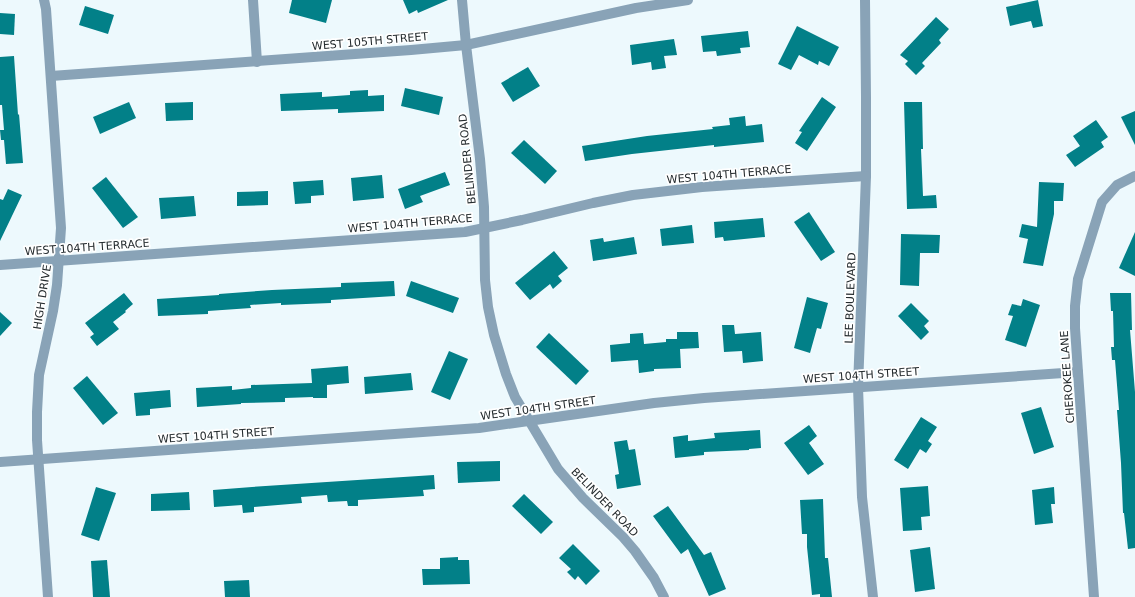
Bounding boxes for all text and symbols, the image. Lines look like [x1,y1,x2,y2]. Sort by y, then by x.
street label: WEST 105TH STREET [311,30,429,53]
street label: BELINDER ROAD [456,113,479,205]
street label: WEST 104TH TERRACE [666,163,792,186]
street label: WEST 104TH TERRACE [347,212,473,235]
street label: WEST 104TH TERRACE [24,237,150,258]
street label: LEE BOULEVARD [842,252,859,344]
street label: HIGH DRIVE [31,264,54,331]
street label: CHEROKEE LANE [1058,330,1077,424]
street label: WEST 104TH STREET [802,365,920,386]
street label: WEST 104TH STREET [479,394,597,423]
street label: WEST 104TH STREET [157,425,275,446]
street label: BELINDER ROAD [568,465,641,540]

